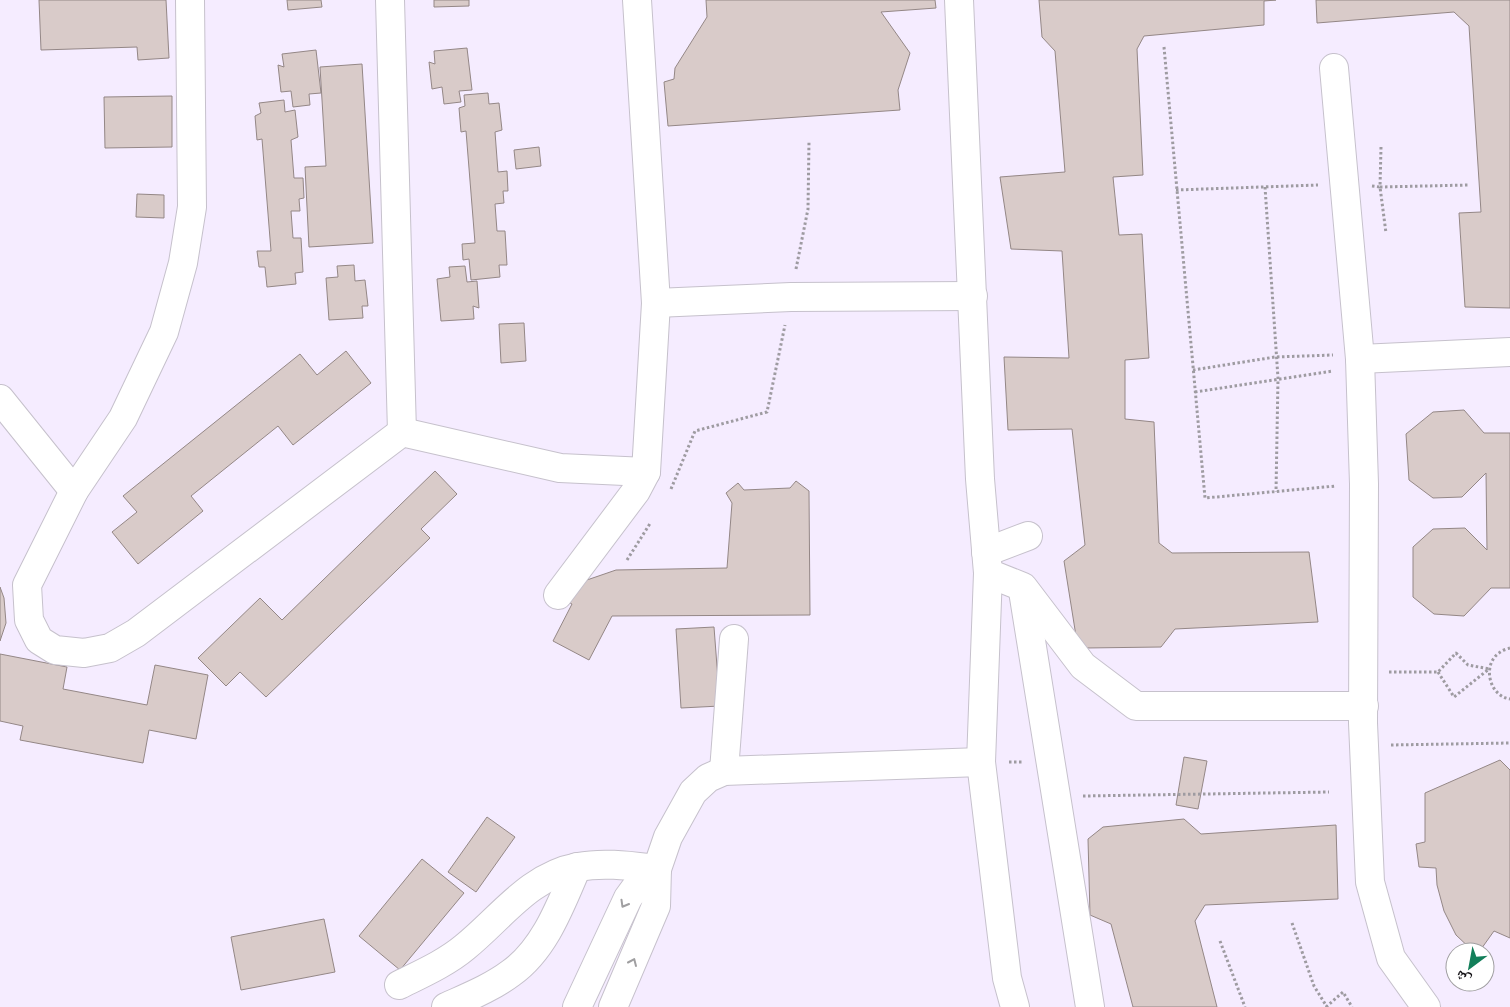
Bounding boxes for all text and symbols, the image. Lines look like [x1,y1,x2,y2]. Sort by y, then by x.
one-way arrow [621,899,631,908]
north arrow [1445,942,1495,992]
one-way arrow [626,958,637,967]
text: ش [1452,966,1474,990]

